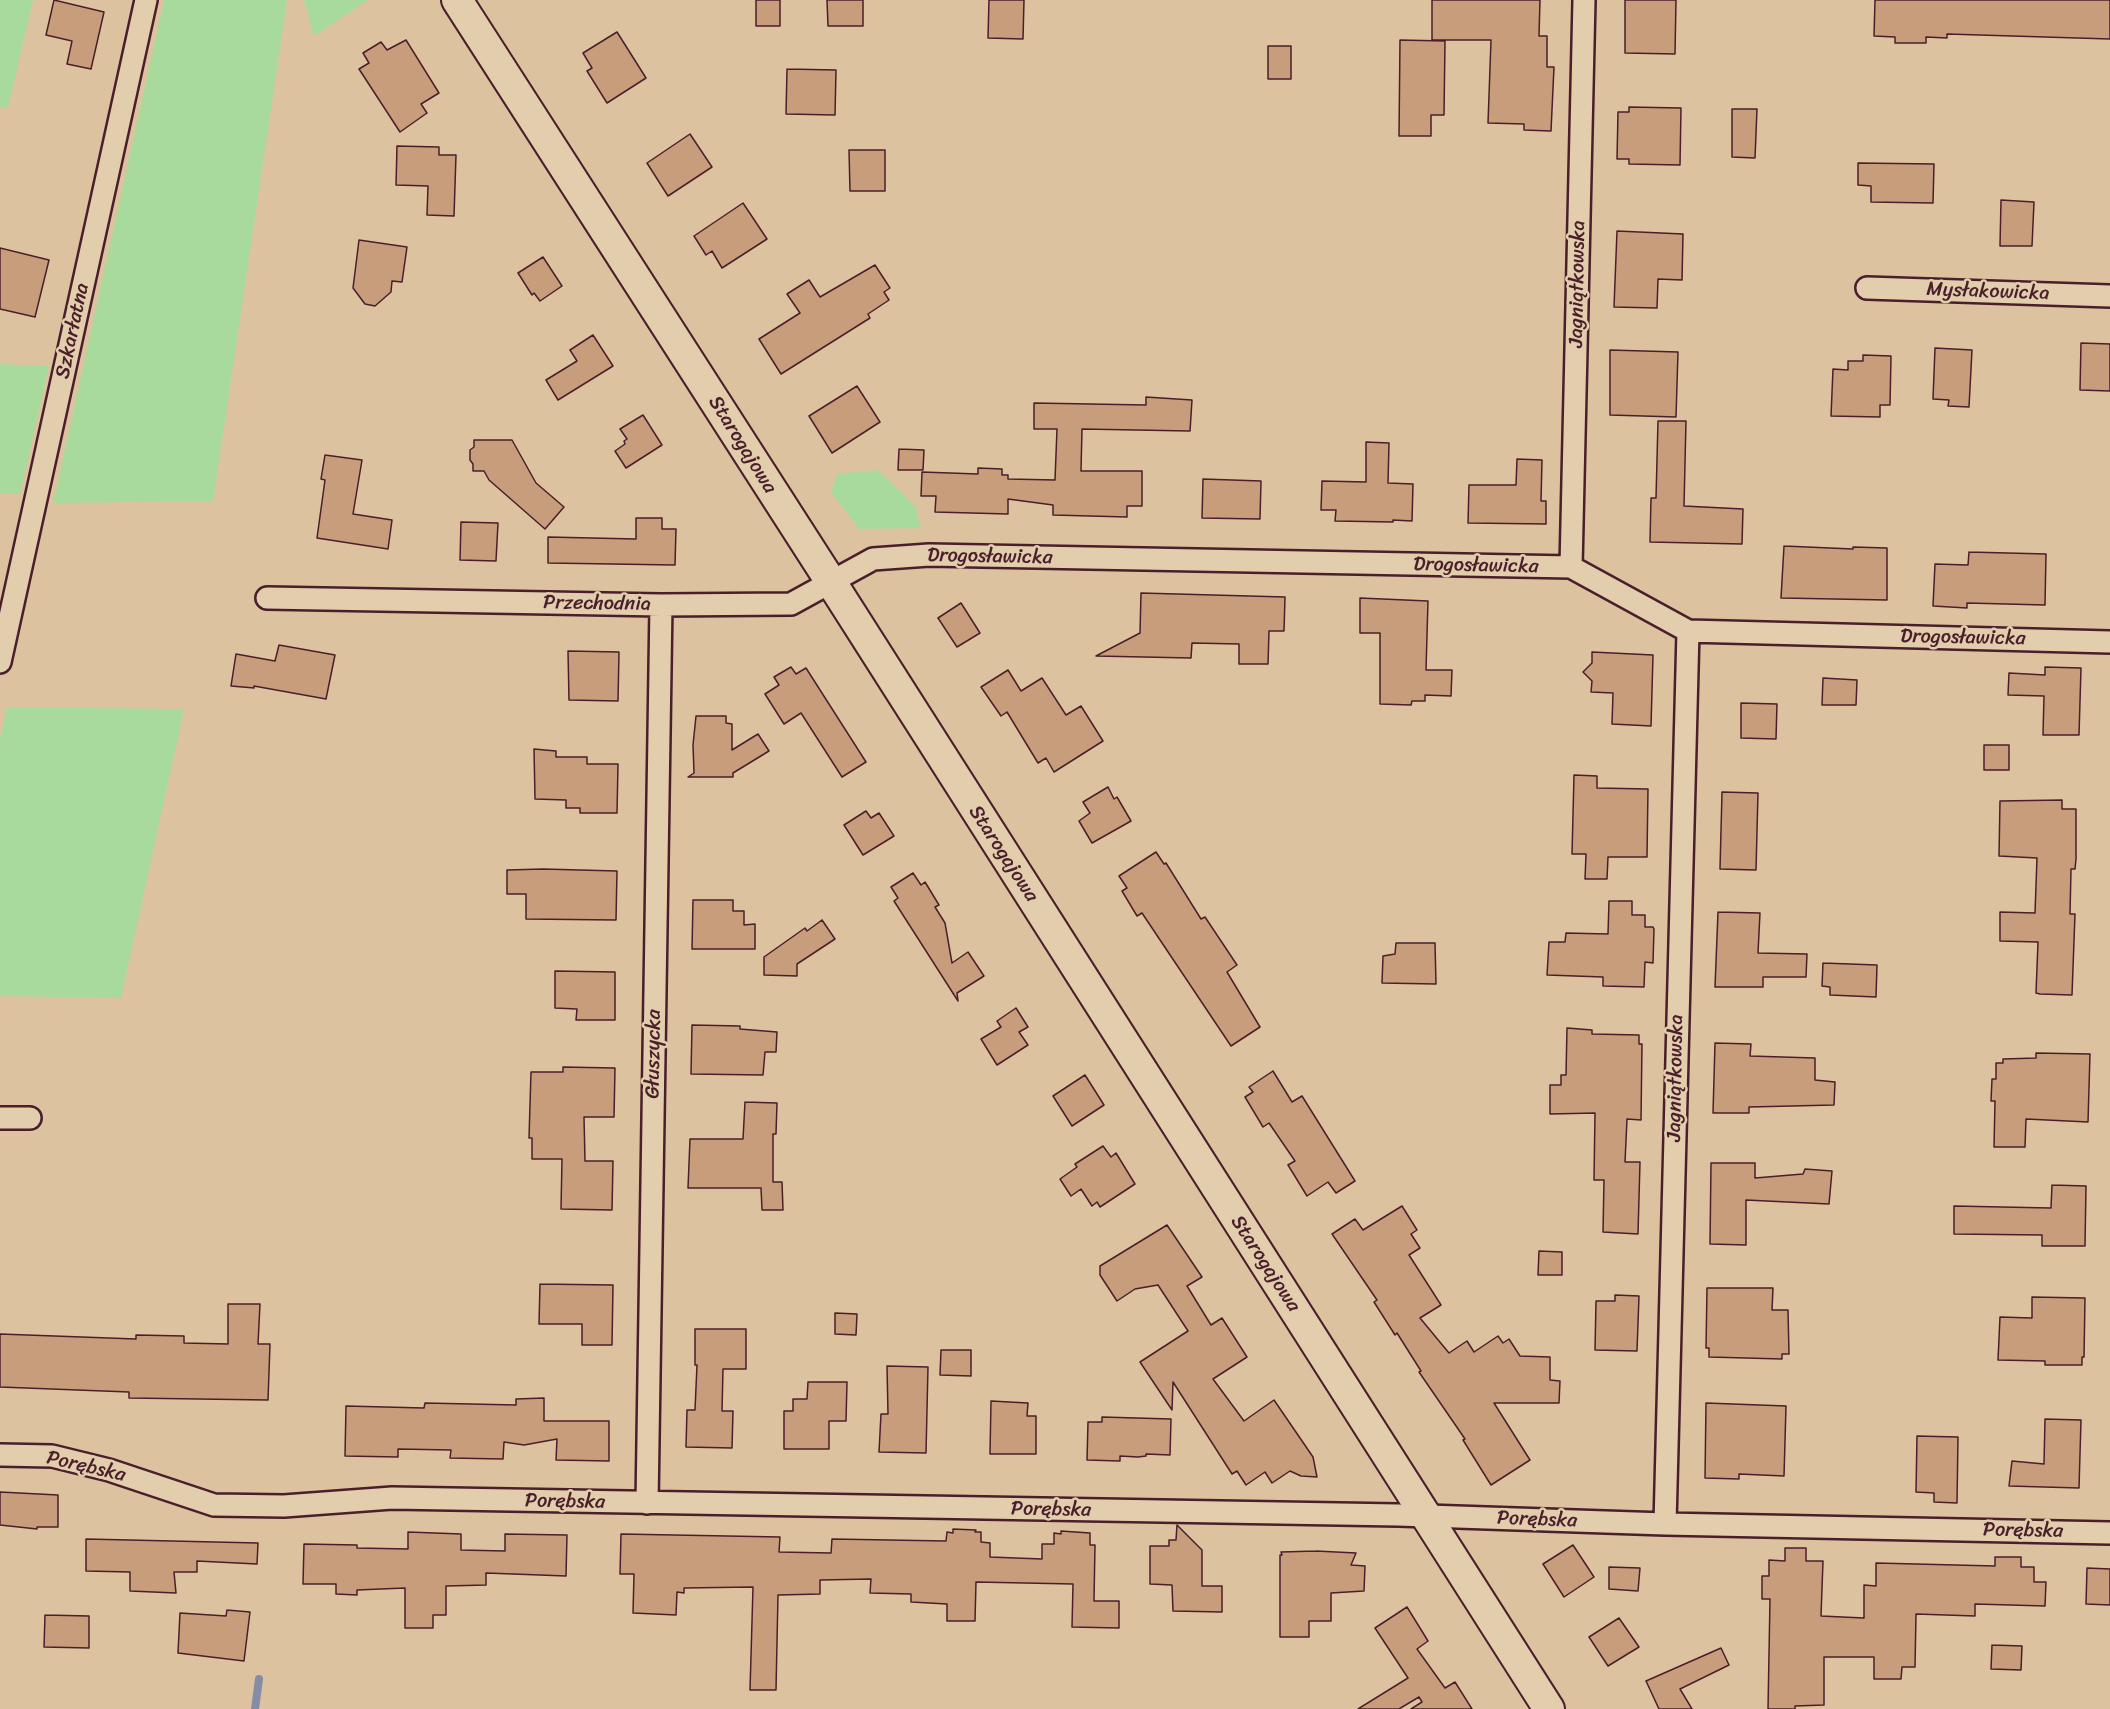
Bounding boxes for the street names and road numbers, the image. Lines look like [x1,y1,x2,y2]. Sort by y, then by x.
street label: Jagniątkowska [1565,220,1591,348]
street label: Mysłakowicka [1926,278,2050,306]
street label: Szkarłatna [51,281,95,381]
street label: Starogajowa [703,392,781,498]
street label: Drogosławicka [927,544,1053,570]
street label: Drogosławicka [1413,553,1539,579]
street label: Przechodnia [543,591,651,617]
street label: Drogosławicka [1900,625,2026,651]
street label: Starogajowa [963,801,1043,907]
street label: Głuszycka [641,1009,667,1099]
street label: Jagniątkowska [1663,1014,1689,1142]
street label: Starogajowa [1225,1211,1305,1317]
street label: Porębska [44,1446,128,1488]
street label: Porębska [525,1489,605,1515]
street label: Porębska [1011,1497,1091,1523]
street label: Porębska [1496,1507,1578,1533]
street label: Porębska [1983,1518,2063,1544]

